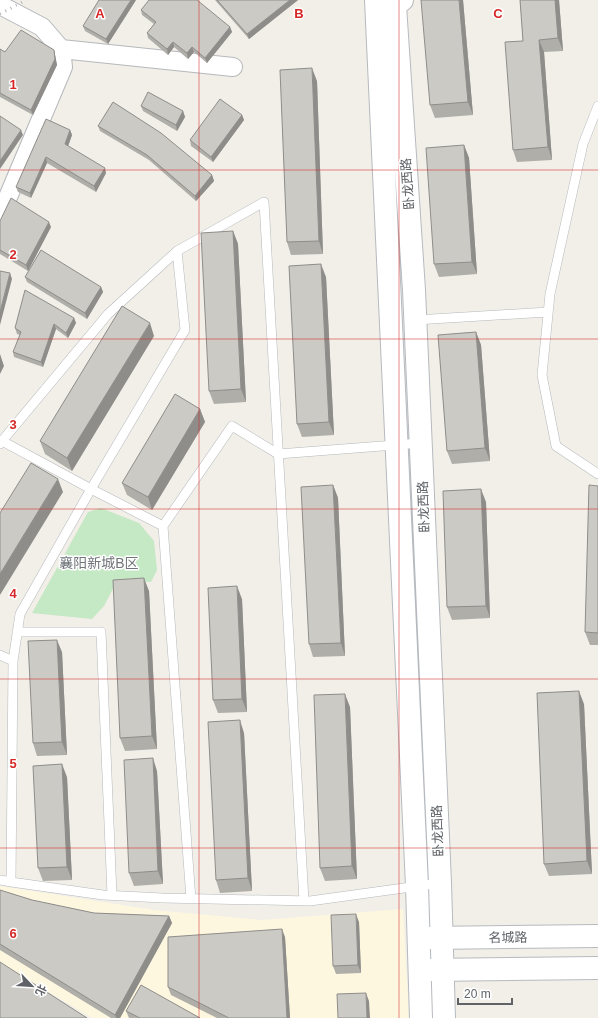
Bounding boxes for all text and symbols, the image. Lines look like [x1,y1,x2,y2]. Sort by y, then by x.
text: A [95,6,105,21]
text: B [294,6,304,21]
text: C [493,6,503,21]
text: 1 [9,77,17,92]
street label: 卧龙西路 [398,157,417,210]
text: 2 [9,247,17,262]
text: 3 [9,417,17,432]
street label: 卧龙西路 [415,481,432,533]
district label: 襄阳新城B区 [59,555,139,571]
text: 4 [9,586,17,601]
text: 5 [9,756,17,771]
street label: 卧龙西路 [429,805,446,857]
text: 6 [9,926,17,941]
street label: 名城路 [488,930,528,945]
north arrow [12,966,52,1006]
scale bar [458,980,512,1006]
text: 北 [33,983,49,998]
text: 20 m [464,987,491,1001]

